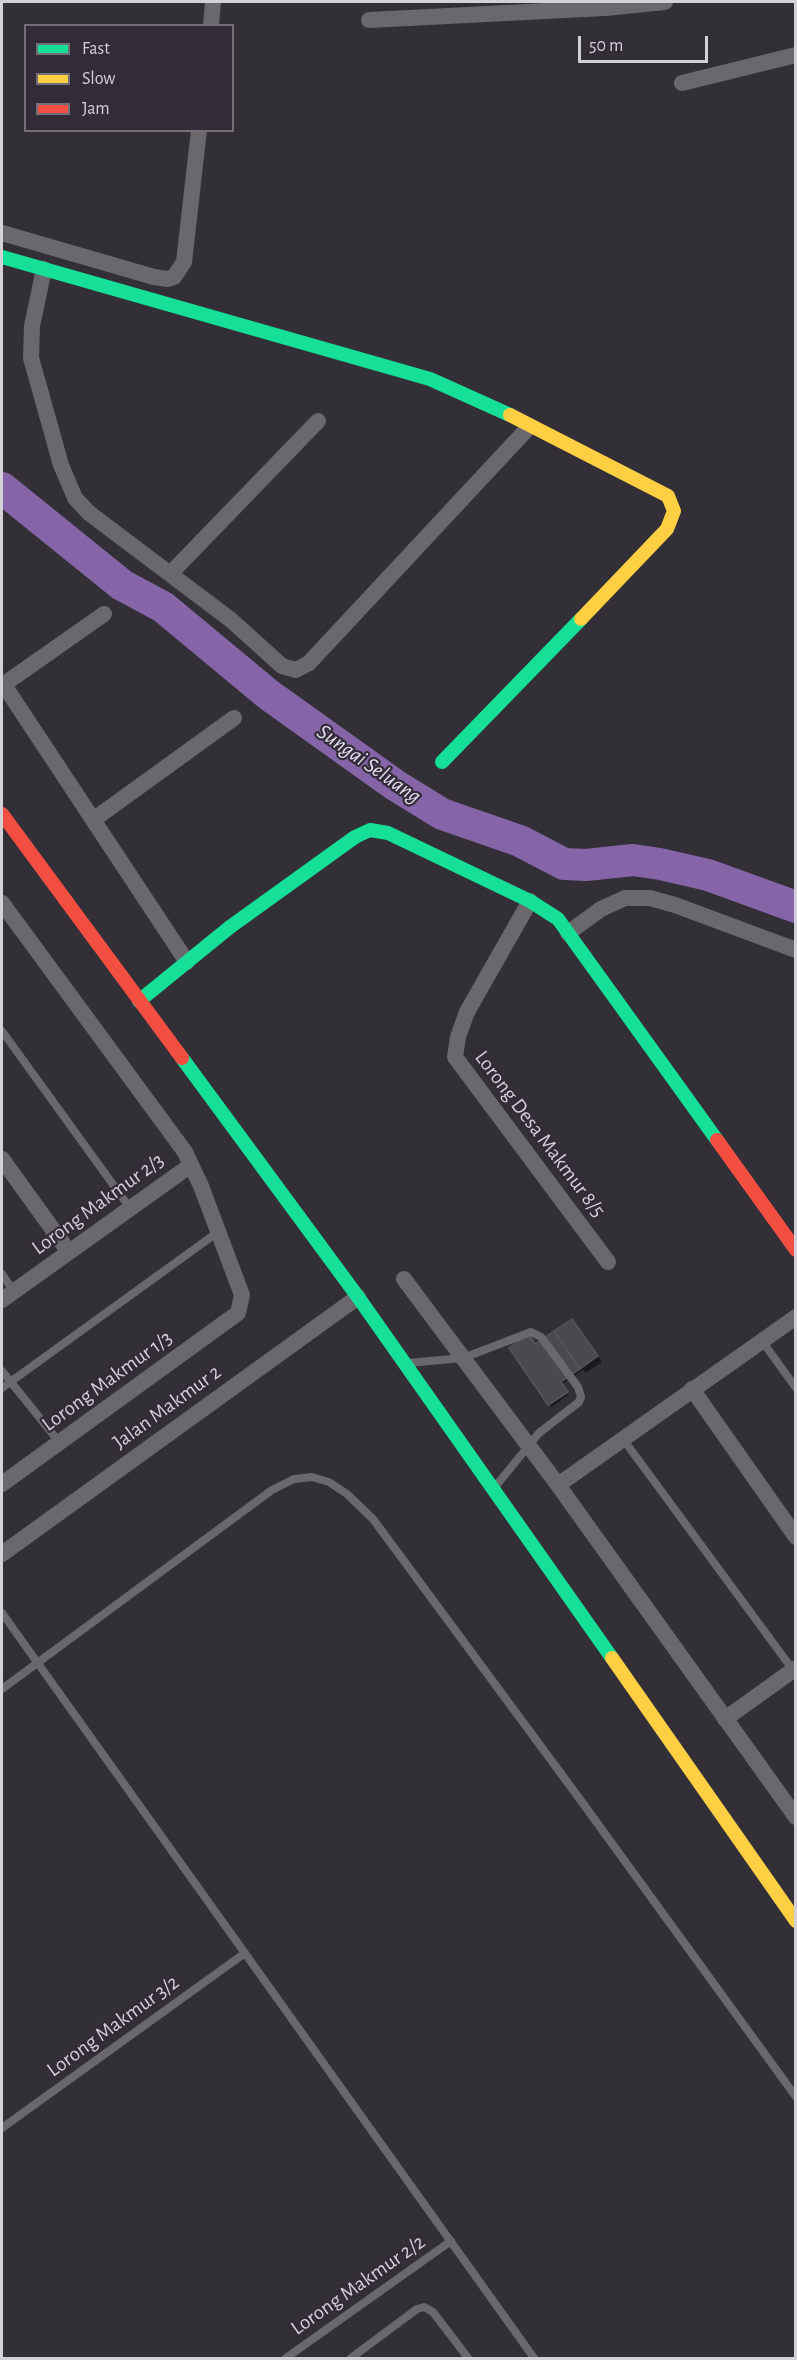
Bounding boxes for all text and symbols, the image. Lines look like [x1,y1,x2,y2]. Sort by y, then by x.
legend [24,24,234,132]
scale bar [581,24,712,62]
text: 50 m [589,37,623,55]
text: Fast [82,40,110,58]
text: Slow [82,70,115,88]
text: Jam [82,100,110,118]
water label: Sungai Seluang [312,718,426,810]
street label: Lorong Desa Makmur 8/5 [469,1046,611,1222]
street label: Lorong Makmur 2/3 [27,1148,169,1260]
street label: Lorong Makmur 1/3 [37,1325,177,1437]
street label: Jalan Makmur 2 [108,1359,226,1455]
street label: Lorong Makmur 3/2 [42,1970,184,2082]
street label: Lorong Makmur 2/2 [286,2229,430,2341]

